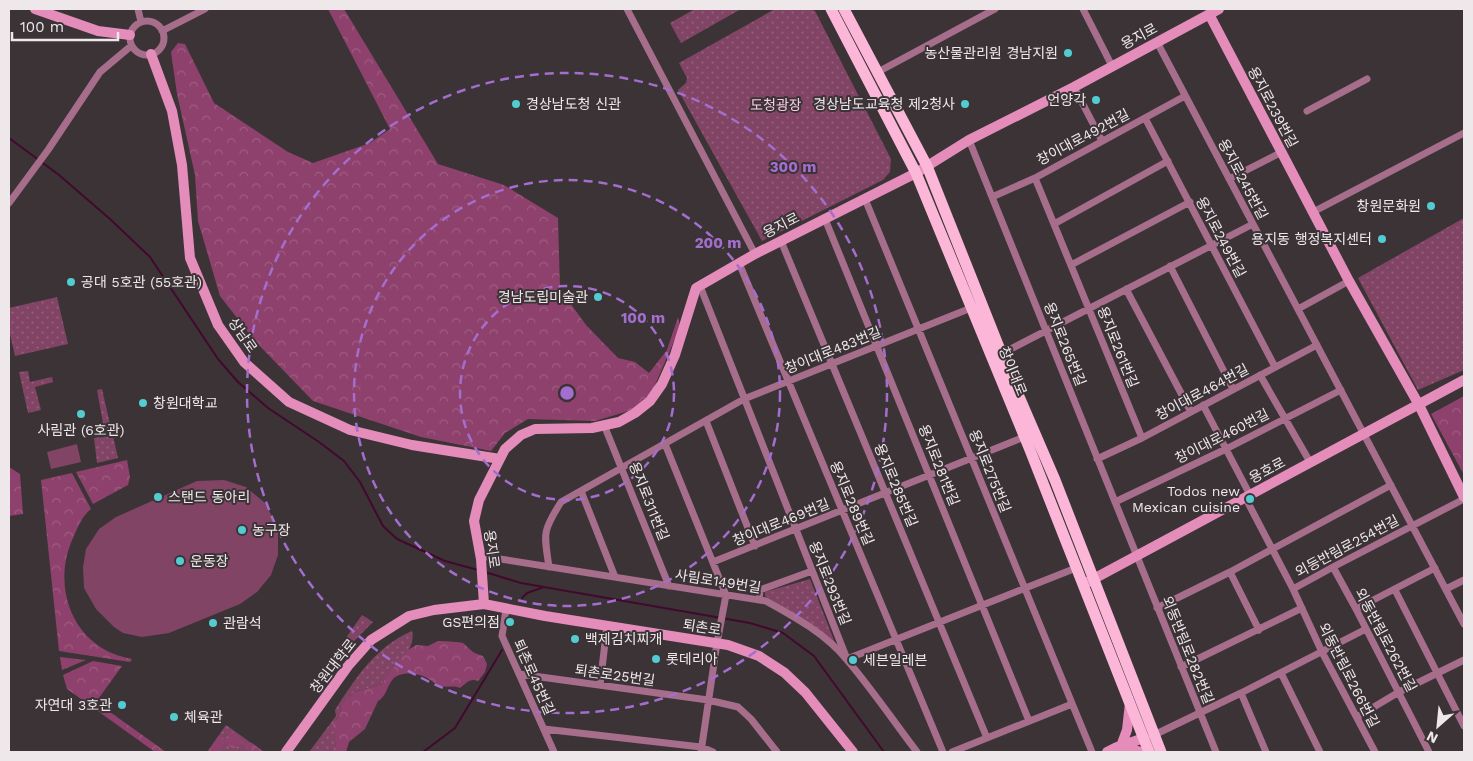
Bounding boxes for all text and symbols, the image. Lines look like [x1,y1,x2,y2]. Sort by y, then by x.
scale bar [12,10,119,42]
text: 100 m [20,18,64,36]
street label: 용지로 [1118,20,1160,52]
place label: 농산물관리원 경남지원 [924,45,1058,61]
marker: 농산물관리원 경남지원 [1062,47,1074,59]
street label: 용지로239번길 [1245,64,1301,150]
place label: 언양각 [1047,92,1086,108]
marker: 언양각 [1090,94,1102,106]
place label: 경상남도청 신관 [526,96,621,112]
place label: 경상남도교육청 제2청사 [813,96,955,112]
park label: 도청광장 [750,97,802,113]
marker: 경상남도청 신관 [510,98,522,110]
marker: 경상남도교육청 제2청사 [959,98,971,110]
street label: 창이대로492번길 [1034,106,1132,168]
street label: 용지로245번길 [1215,136,1271,222]
text: 300 m [770,158,816,176]
street label: 용지로249번길 [1193,194,1249,280]
place label: 창원문화원 [1357,198,1421,214]
marker: 창원문화원 [1425,200,1437,212]
street label: 용지로 [760,209,802,241]
place label: 용지동 행정복지센터 [1251,231,1372,247]
marker: 용지동 행정복지센터 [1376,233,1388,245]
text: 200 m [695,234,741,252]
place label: 공대 5호관 (55호관) [81,274,202,290]
marker: 공대 5호관 (55호관) [65,276,77,288]
place label: 경남도립미술관 [498,289,588,305]
marker: 경남도립미술관 [592,291,604,303]
street label: 용지로265번길 [1041,300,1089,388]
street label: 용지로261번길 [1094,304,1142,390]
text: 100 m [621,309,665,327]
street label: 상남로 [225,315,261,356]
street label: 창이대로483번길 [783,323,883,377]
street label: 창이대로 [996,344,1030,398]
street label: 창이대로464번길 [1153,361,1251,423]
centre of rings [558,384,576,402]
place label: 창원대학교 [153,395,218,411]
marker: 창원대학교 [137,397,149,409]
street label: 창이대로460번길 [1172,405,1272,467]
marker: 사림관 (6호관) [75,408,87,420]
place label: 사림관 (6호관) [38,422,125,438]
street label: 용지로281번길 [915,422,963,508]
street label: 용지로275번길 [966,427,1014,515]
street label: 용지로285번길 [871,441,921,529]
street label: 용호로 [1246,454,1288,486]
street label: 용지로311번길 [626,459,672,543]
street label: 용지로289번길 [827,459,877,547]
place label: Todos new Mexican cuisine [1132,483,1240,515]
place label: 스탠드 동아리 [168,489,250,505]
marker: 스탠드 동아리 [152,491,164,503]
marker: Todos new Mexican cuisine [1244,493,1256,505]
street label: 창이대로469번길 [730,495,832,549]
street label: 외동반림로254번길 [1292,512,1402,580]
place label: 농구장 [252,522,291,538]
marker: 농구장 [236,524,248,536]
street label: 용지로 [481,529,503,569]
street label: 용지로293번길 [806,539,854,627]
place label: 운동장 [190,553,229,569]
marker: 운동장 [174,555,186,567]
street label: 사림로149번길 [674,566,762,596]
street label: 외동반림로262번길 [1352,585,1420,695]
street label: 외동반림로282번길 [1159,594,1217,706]
place label: GS편의점 [442,614,500,630]
place label: 관람석 [223,615,262,631]
marker: GS편의점 [504,616,516,628]
street label: 퇴촌로 [682,616,722,638]
marker: 관람석 [207,617,219,629]
street label: 외동반림로266번길 [1316,620,1382,730]
place label: 백제김치찌개 [585,631,662,647]
marker: 백제김치찌개 [569,633,581,645]
street label: 창원대학로 [307,636,359,696]
street label: 퇴촌로45번길 [510,637,558,717]
place label: 롯데리아 [666,651,718,667]
place label: 세븐일레븐 [863,652,928,668]
marker: 롯데리아 [650,653,662,665]
marker: 세븐일레븐 [847,654,859,666]
street label: 퇴촌로25번길 [574,661,656,689]
place label: 자연대 3호관 [35,697,112,713]
marker: 자연대 3호관 [116,699,128,711]
north arrow [1413,701,1463,751]
place label: 체육관 [184,709,223,725]
marker: 체육관 [168,711,180,723]
text: N [1424,728,1440,747]

